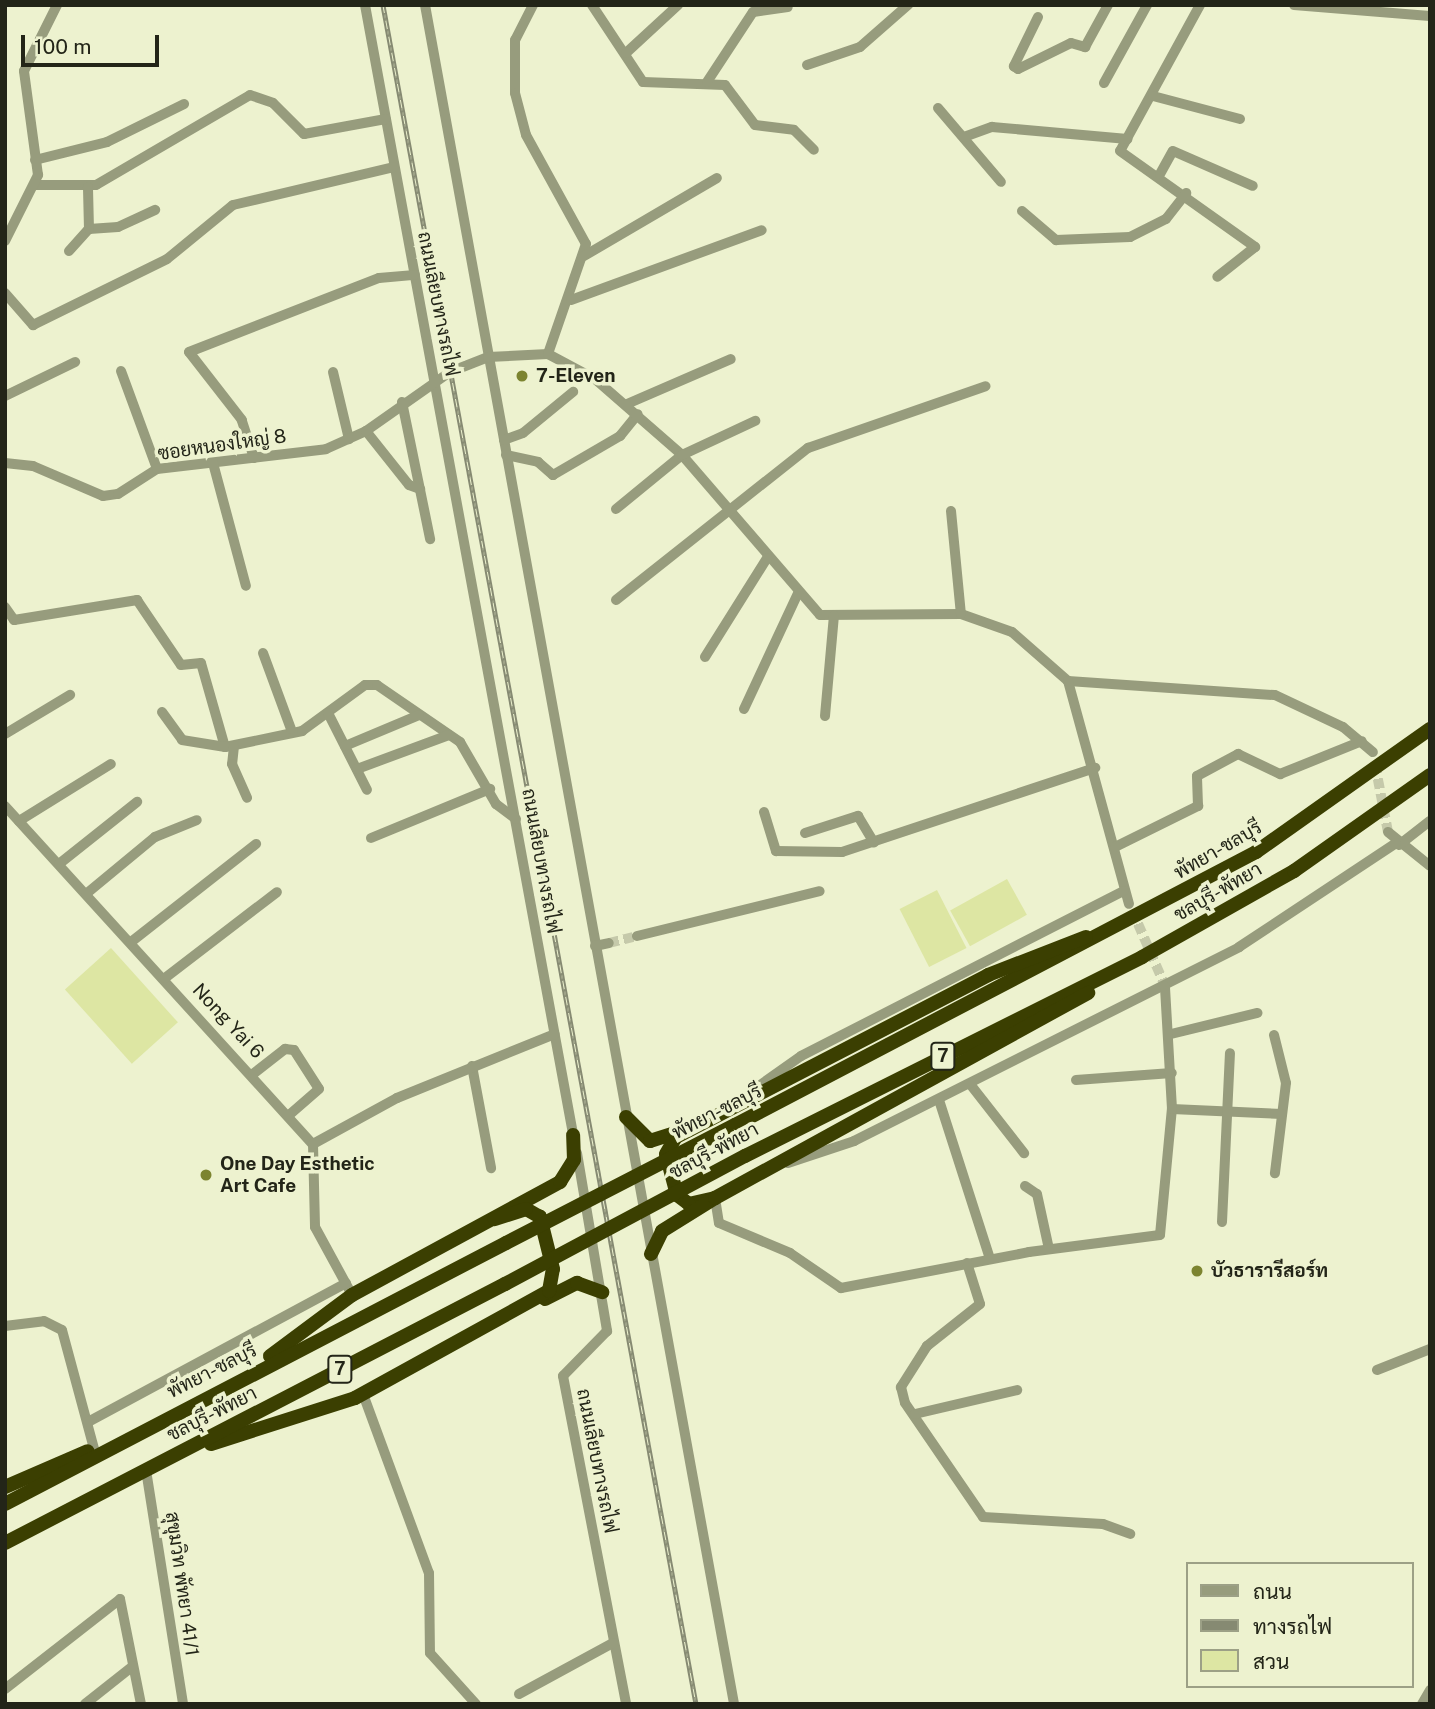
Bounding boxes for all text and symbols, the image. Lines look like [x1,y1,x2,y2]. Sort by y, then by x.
scale bar [24,21,163,65]
text: 100 m [34,34,91,59]
street label: ถนนเลียบทางรถไฟ [413,230,463,378]
place label: 7-Eleven [536,365,615,387]
marker: 7-Eleven [514,368,530,384]
street label: ซอยหนองใหญ่ 8 [156,425,288,465]
street label: ถนนเลียบทางรถไฟ [517,787,565,935]
street label: พัทยา-ชลบุรี [1170,816,1266,884]
street label: ชลบุรี-พัทยา [1170,858,1266,926]
street label: Nong Yai 6 [188,979,268,1063]
road number: 7 [929,1042,957,1070]
street label: พัทยา-ชลบุรี [668,1080,766,1144]
street label: ชลบุรี-พัทยา [666,1118,762,1184]
place label: One Day Esthetic Art Cafe [220,1153,375,1197]
marker: One Day Esthetic Art Cafe [198,1167,214,1183]
place label: บัวธารารีสอร์ท [1211,1260,1328,1282]
marker: บัวธารารีสอร์ท [1189,1263,1205,1279]
street label: พัทยา-ชลบุรี [163,1339,261,1403]
road number: 7 [326,1354,354,1384]
street label: ชลบุรี-พัทยา [163,1382,261,1446]
street label: ถนนเลียบทางรถไฟ [572,1387,622,1535]
street label: สุขุมวิท พัทยา 41/1 [161,1510,203,1658]
legend [1186,1562,1414,1688]
text: ถนน [1253,1579,1292,1604]
text: ทางรถไฟ [1253,1614,1332,1639]
text: สวน [1253,1649,1289,1674]

